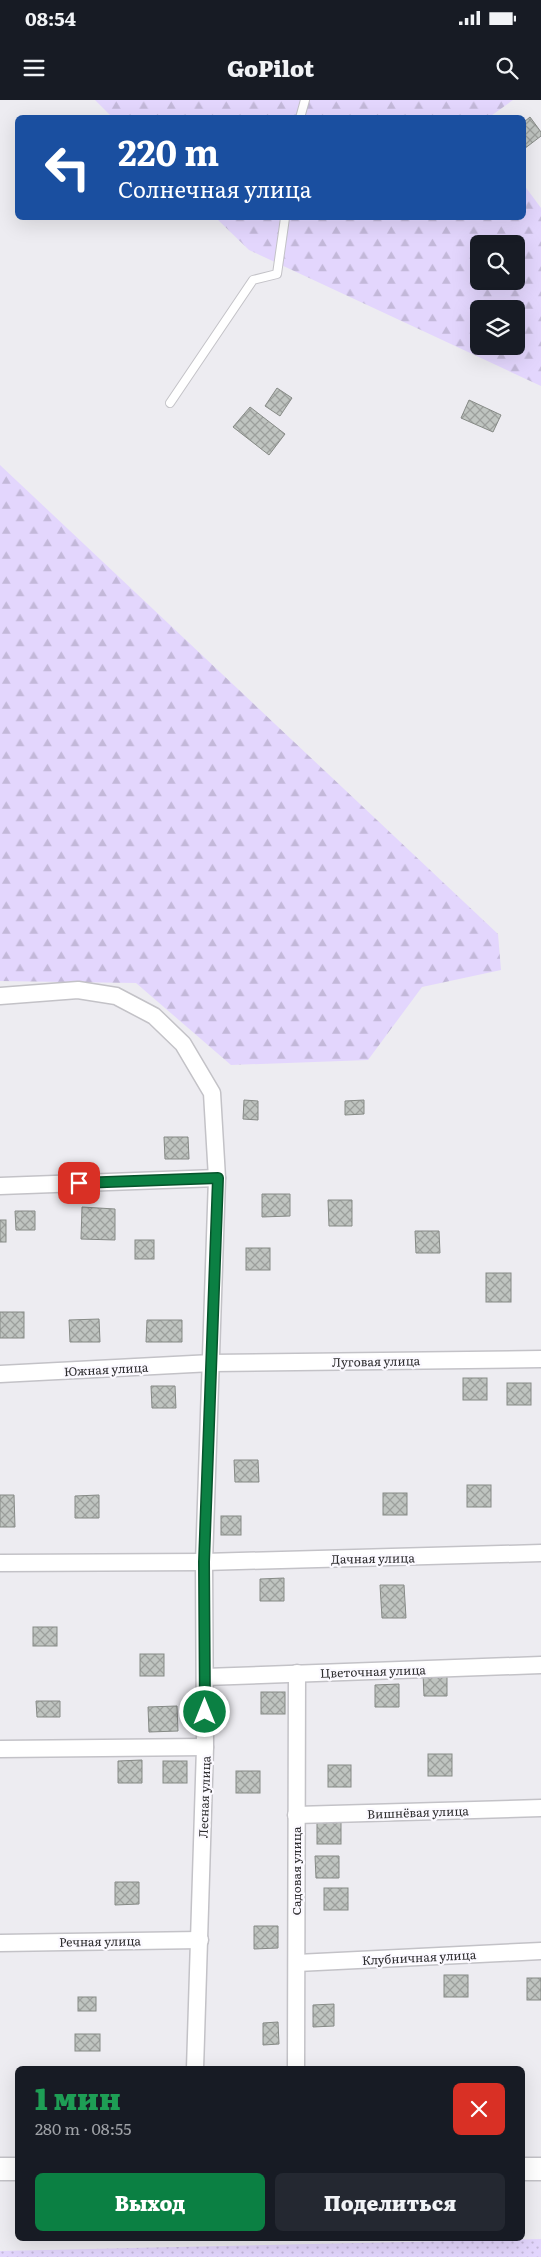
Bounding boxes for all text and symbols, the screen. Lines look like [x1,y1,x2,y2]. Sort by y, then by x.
text: 08:54 [25,4,76,32]
text: GoPilot [227,51,314,84]
icon: menu [20,54,48,82]
icon: search [493,54,521,82]
text: 220 m [118,125,219,177]
icon: left [35,135,100,200]
text: Солнечная улица [118,172,312,205]
map controls [470,235,525,355]
button: search [470,235,525,290]
button: layers [470,300,525,355]
pin [58,1162,100,1204]
icon: arrive [65,1169,93,1197]
street label: Луговая улица [332,1351,421,1371]
street label: Южная улица [63,1358,149,1380]
street label: Дачная улица [331,1548,415,1568]
street label: Цветочная улица [320,1660,427,1682]
position arrow [178,1685,230,1737]
street label: Лесная улица [194,1755,214,1838]
street label: Вишнёвая улица [367,1801,470,1823]
street label: Садовая улица [287,1826,305,1915]
street label: Речная улица [59,1931,142,1951]
street label: Клубничная улица [361,1945,477,1969]
text: 1 мин [35,2075,121,2119]
button: close [453,2083,505,2135]
text: 280 m · 08:55 [35,2116,131,2140]
button: Выход [35,2173,265,2231]
button: Поделиться [275,2173,505,2231]

